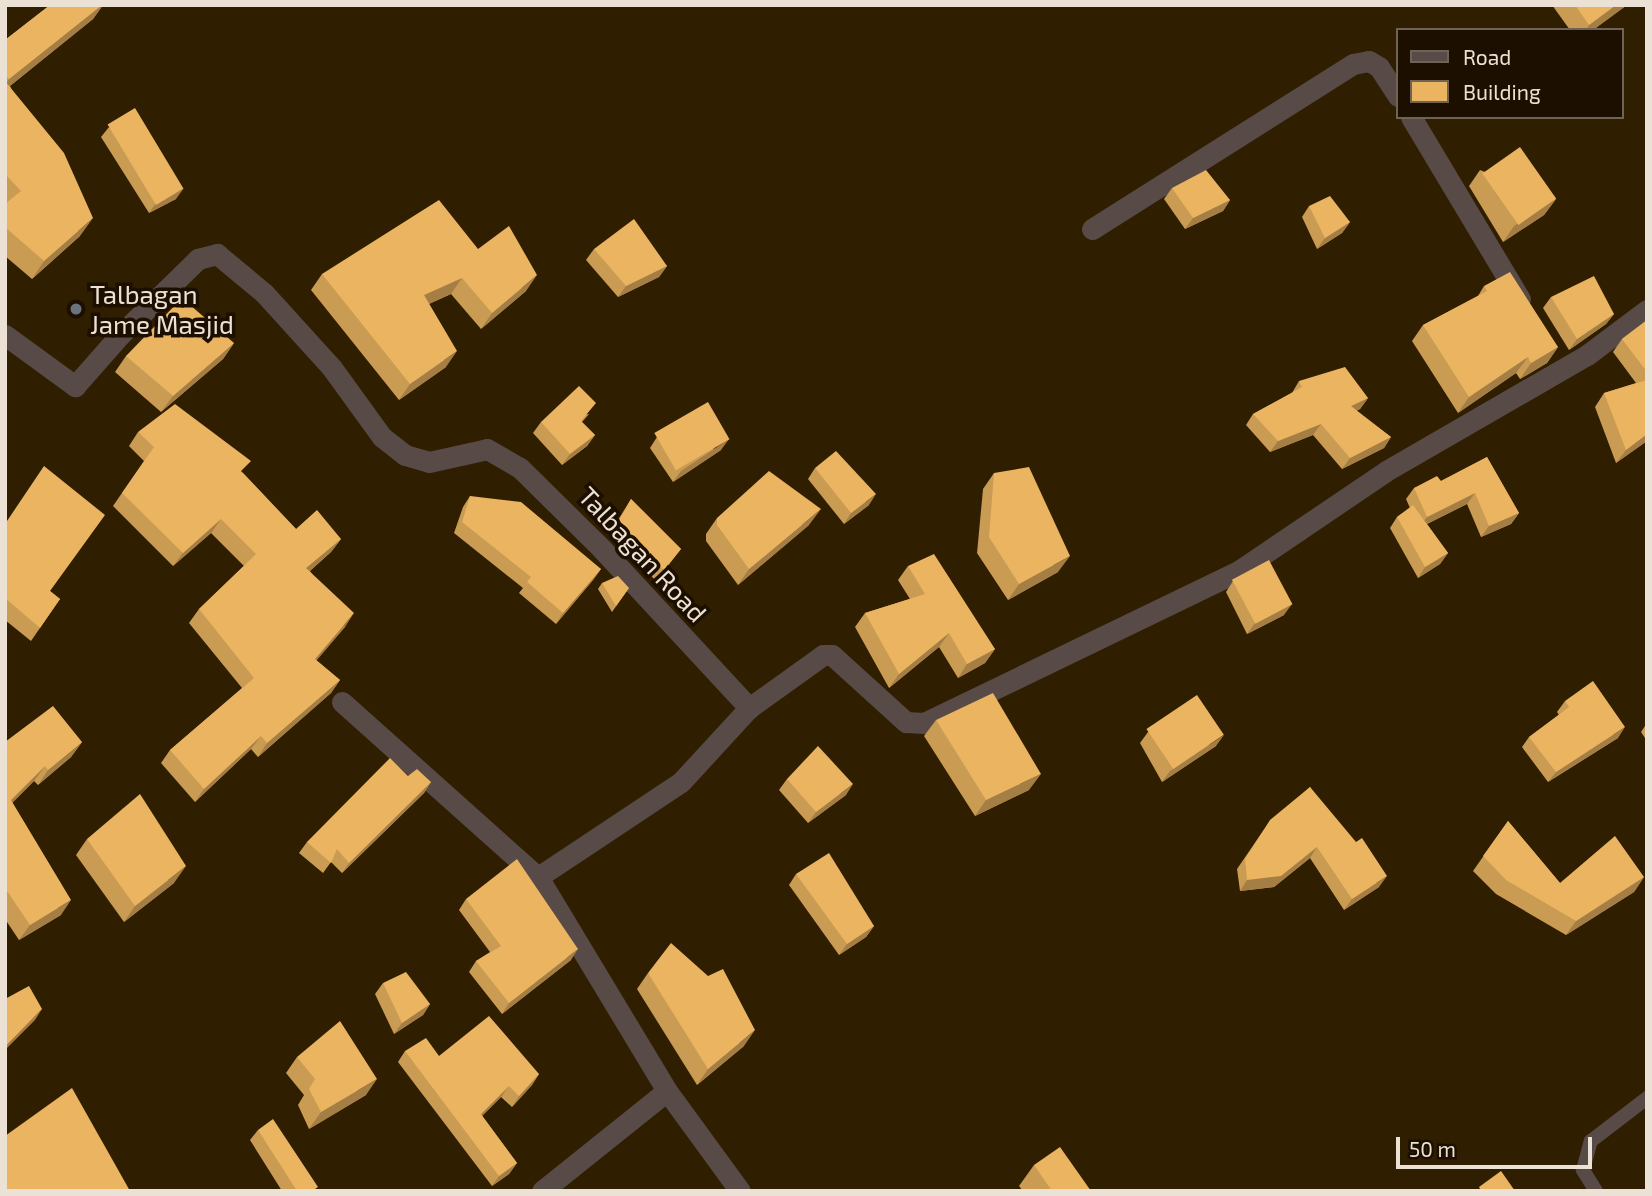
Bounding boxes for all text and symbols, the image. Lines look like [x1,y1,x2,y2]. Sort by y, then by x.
legend [1396,28,1624,119]
text: Road [1463,44,1511,69]
text: Building [1463,79,1541,104]
place label: Talbagan Jame Masjid [90,278,234,340]
marker: Talbagan Jame Masjid [68,301,84,317]
street label: Talbagan Road [573,480,713,628]
scale bar [1400,1122,1596,1166]
text: 50 m [1409,1136,1456,1161]

